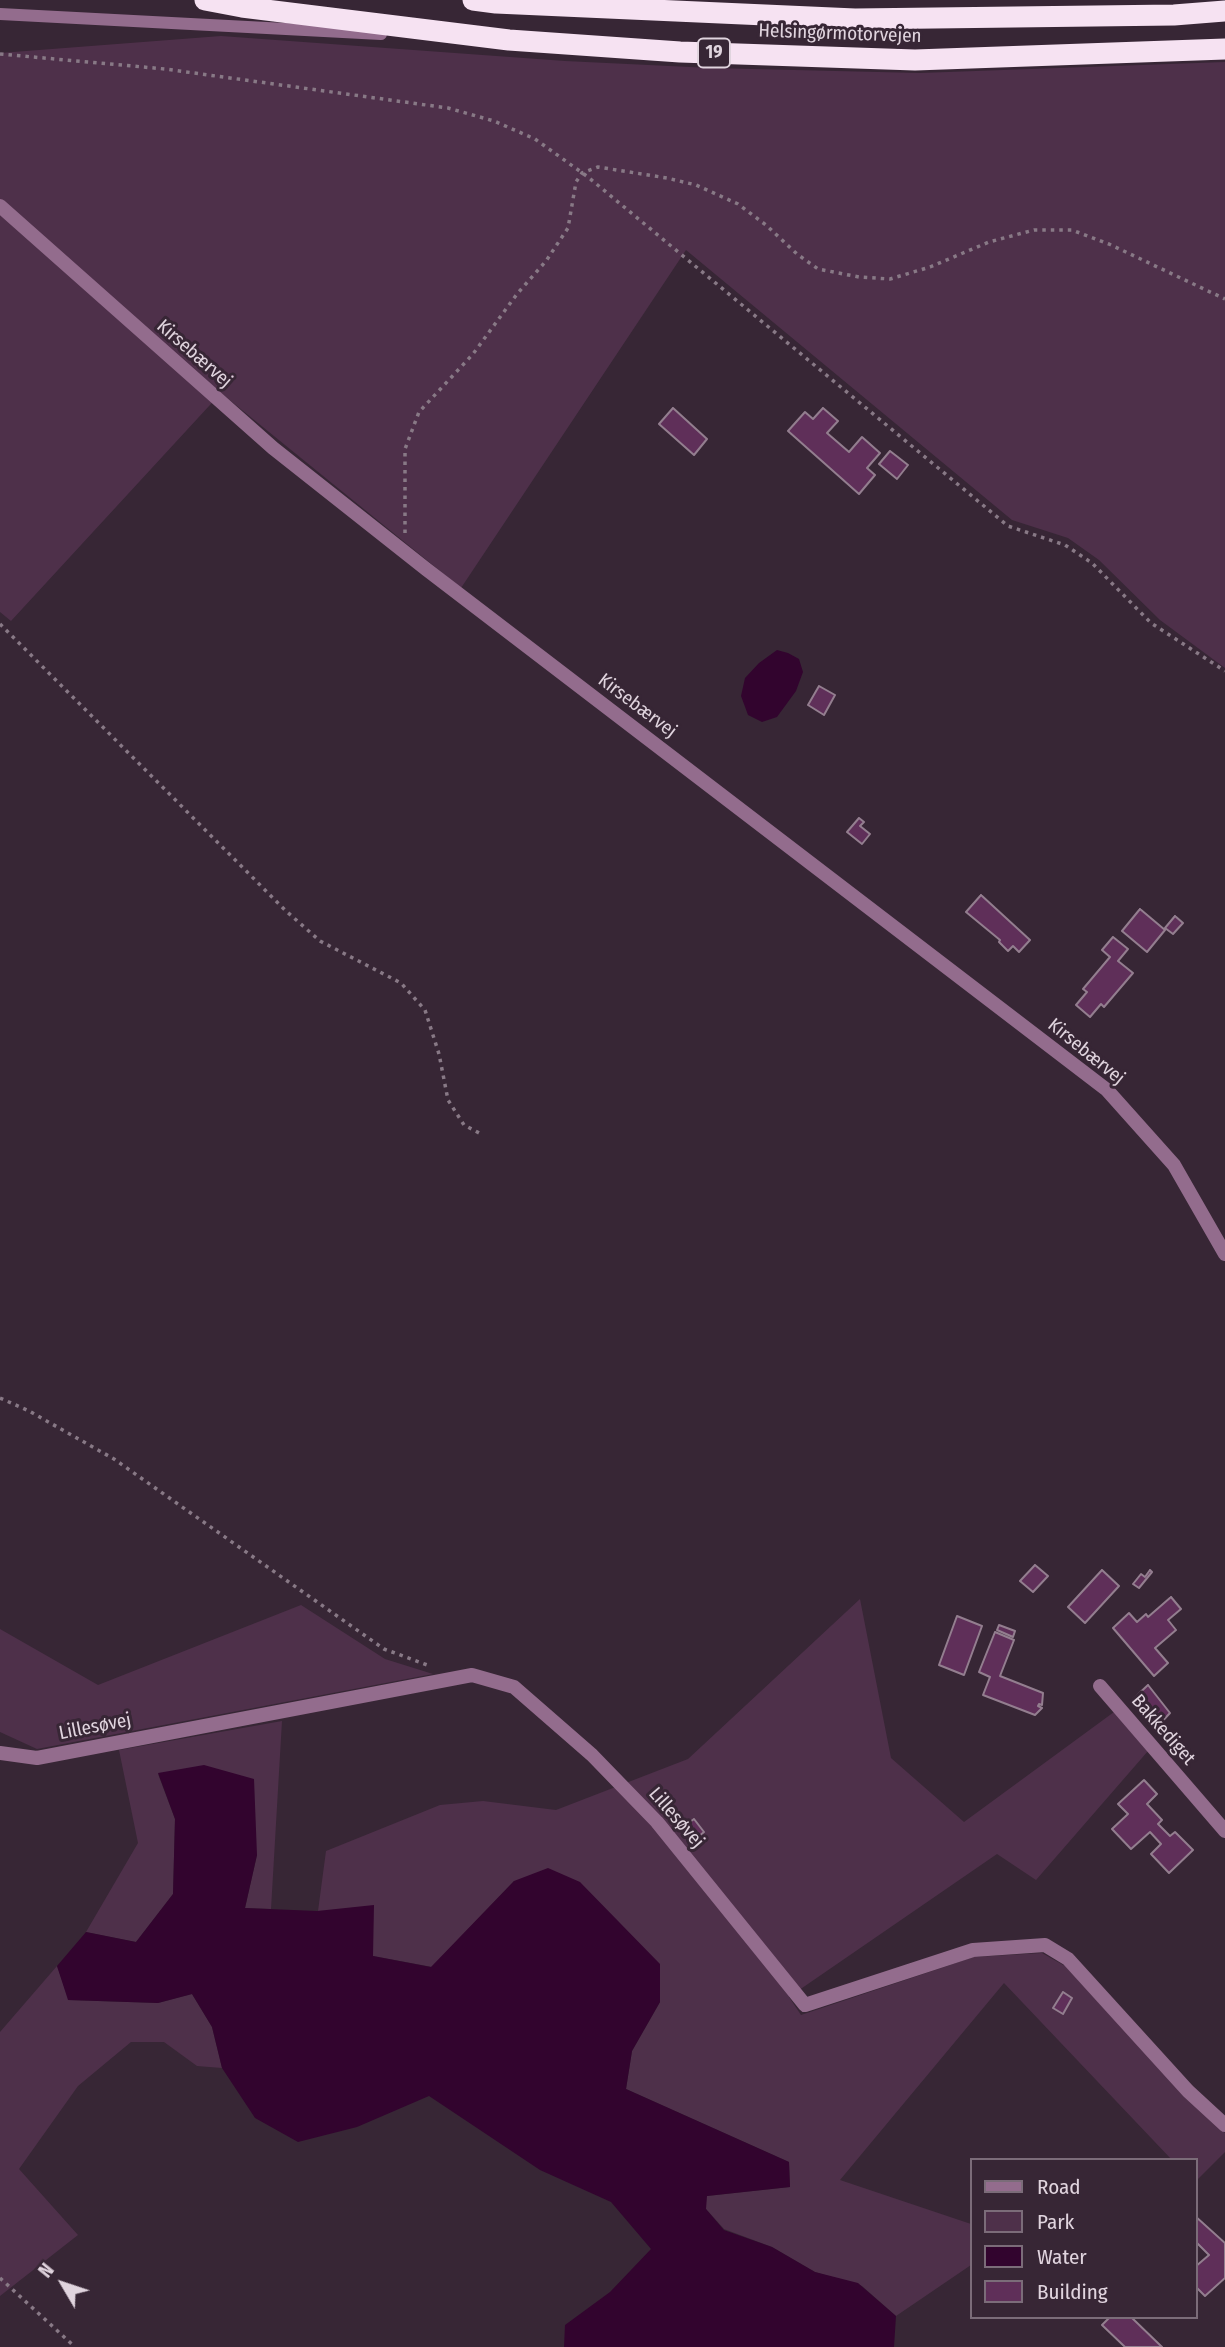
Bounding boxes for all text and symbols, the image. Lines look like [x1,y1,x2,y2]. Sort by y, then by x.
street label: Helsingørmotorvejen [758,20,922,48]
road number: 19 [698,38,730,68]
street label: Kirsebærvej [152,315,236,393]
street label: Kirsebærvej [593,669,681,743]
street label: Kirsebærvej [1043,1014,1129,1090]
street label: Bakkediget [1126,1690,1200,1770]
street label: Lillesøvej [57,1709,133,1745]
street label: Lillesøvej [643,1783,709,1853]
legend [970,2158,1197,2319]
text: Road [1037,2174,1081,2200]
text: Park [1037,2209,1074,2235]
text: Water [1037,2244,1087,2270]
north arrow [28,2249,98,2319]
text: N [34,2259,59,2282]
text: Building [1037,2279,1108,2305]

